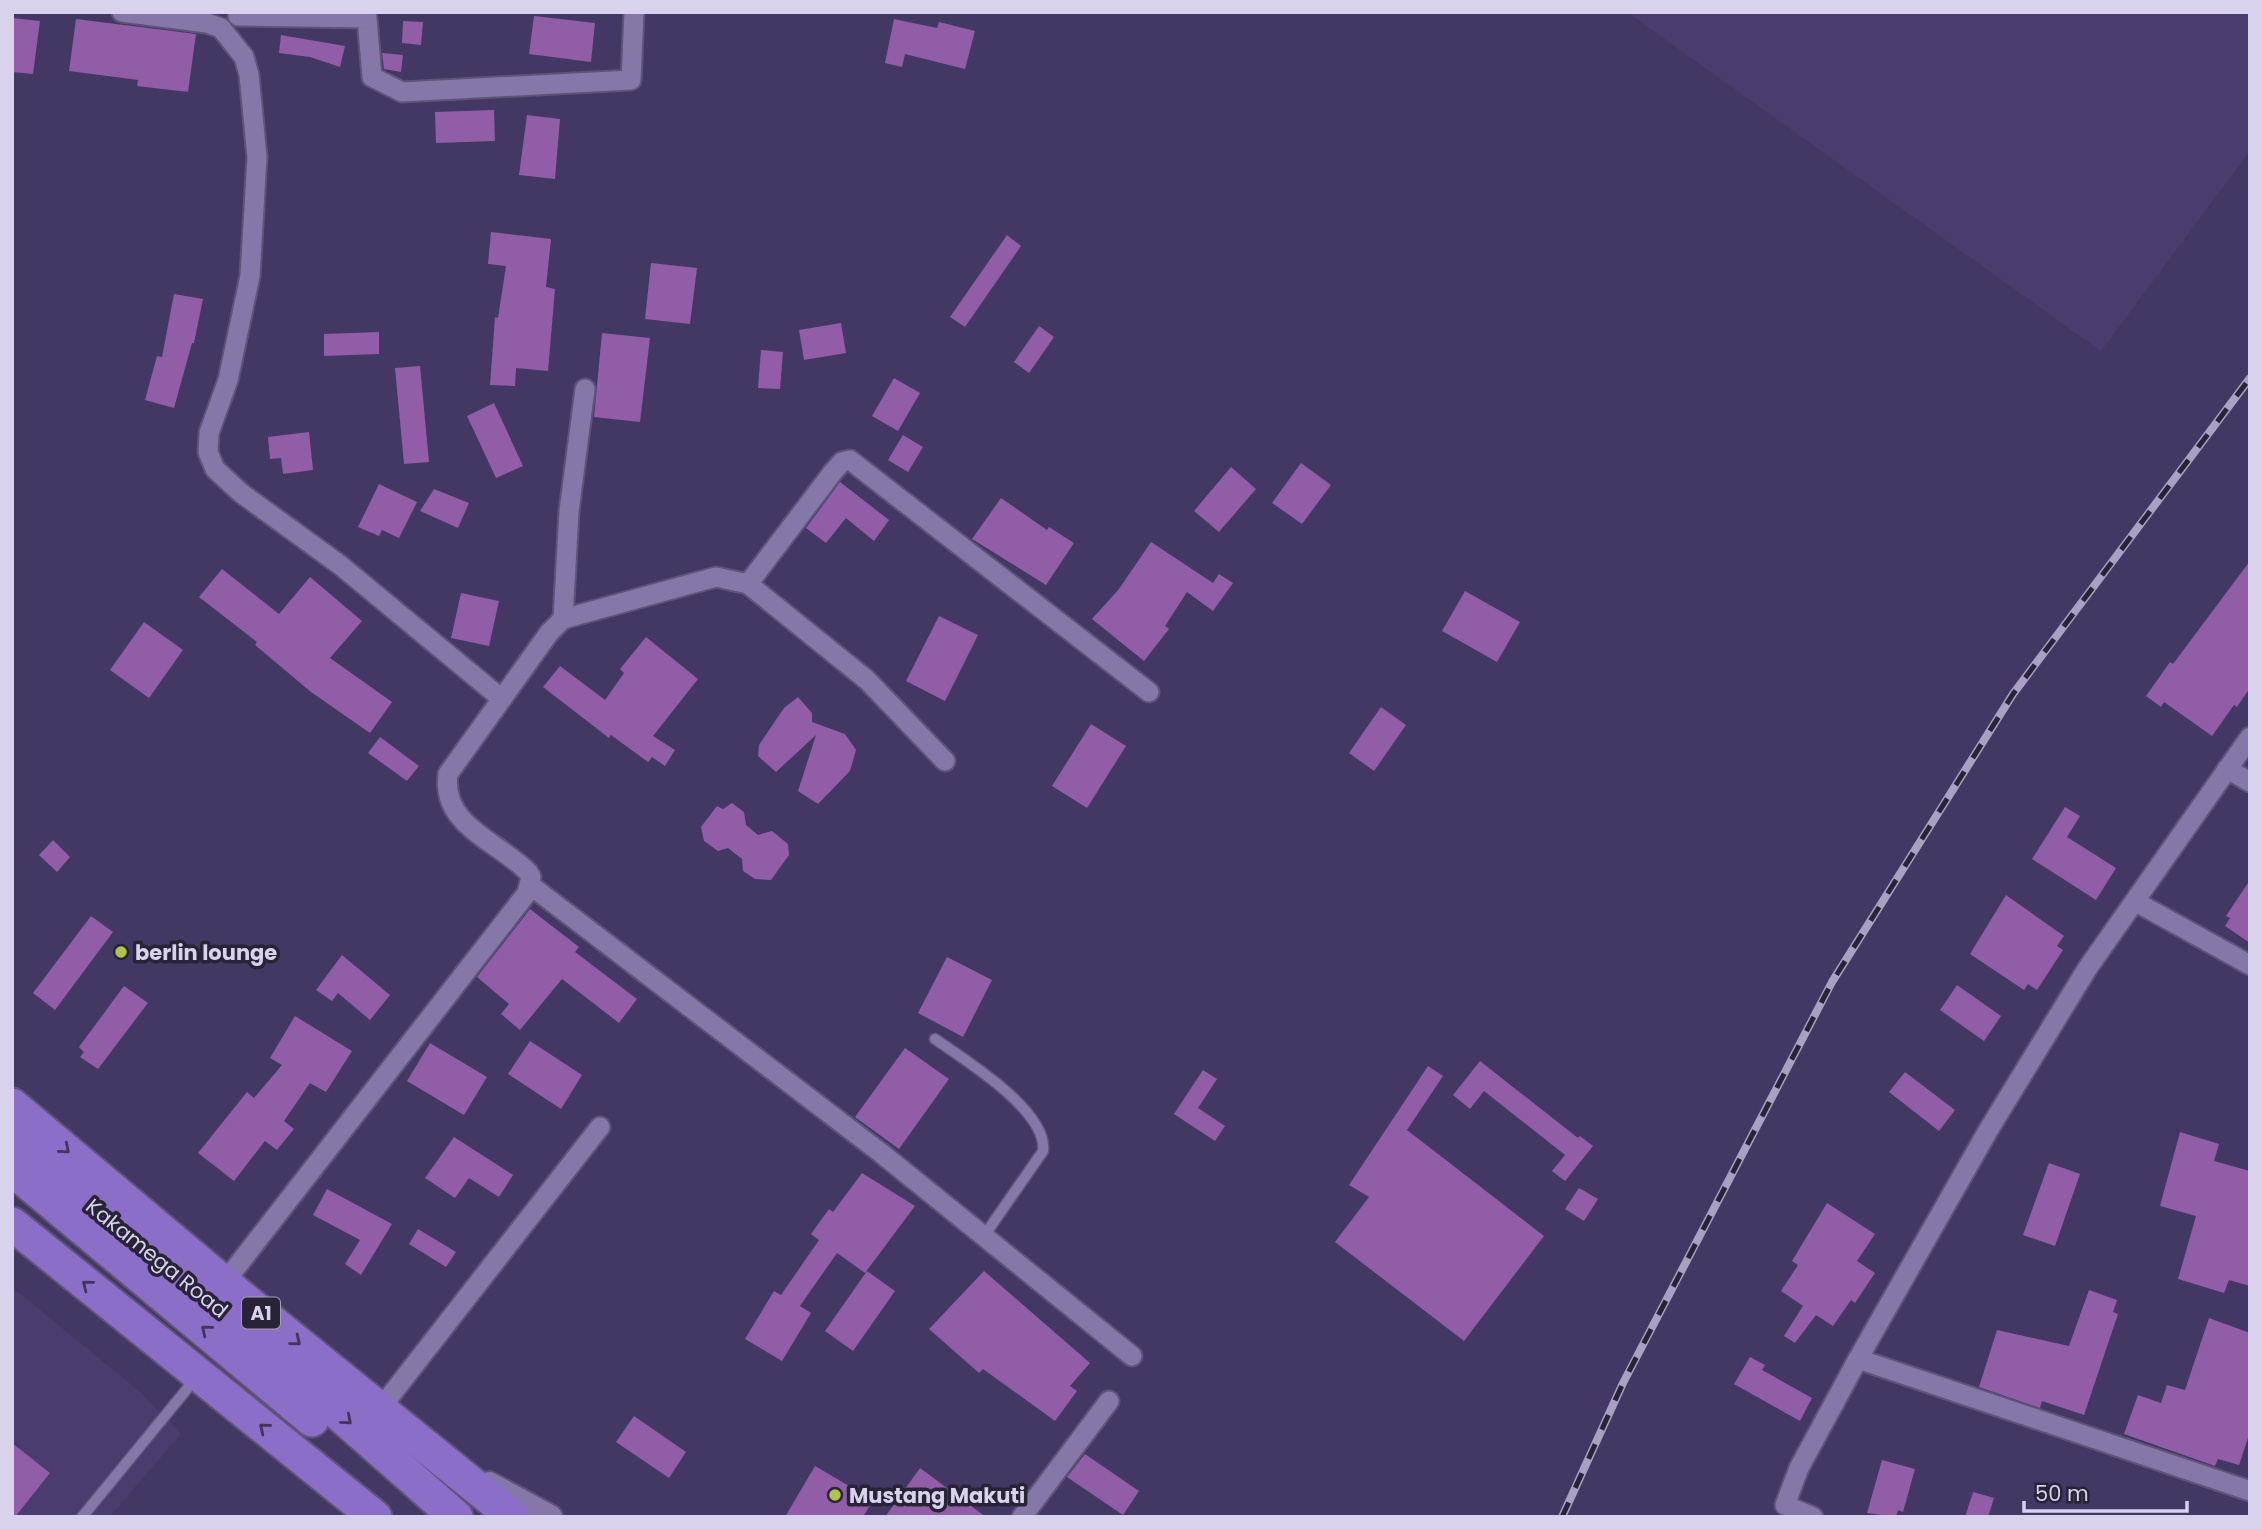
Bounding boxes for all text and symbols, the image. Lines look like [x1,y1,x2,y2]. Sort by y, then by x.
place label: berlin lounge [135,938,277,967]
marker: berlin lounge [113,944,129,960]
one-way arrow [56,1141,69,1153]
street label: Kakamega Road [80,1192,234,1324]
one-way arrow [83,1280,95,1293]
road number: A1 [242,1298,280,1329]
one-way arrow [201,1325,213,1338]
one-way arrow [288,1333,301,1345]
one-way arrow [339,1412,352,1425]
one-way arrow [259,1424,272,1436]
scale bar [2024,1470,2187,1514]
text: 50 m [2035,1479,2089,1508]
place label: Mustang Makuti [849,1481,1025,1510]
marker: Mustang Makuti [827,1487,843,1503]

